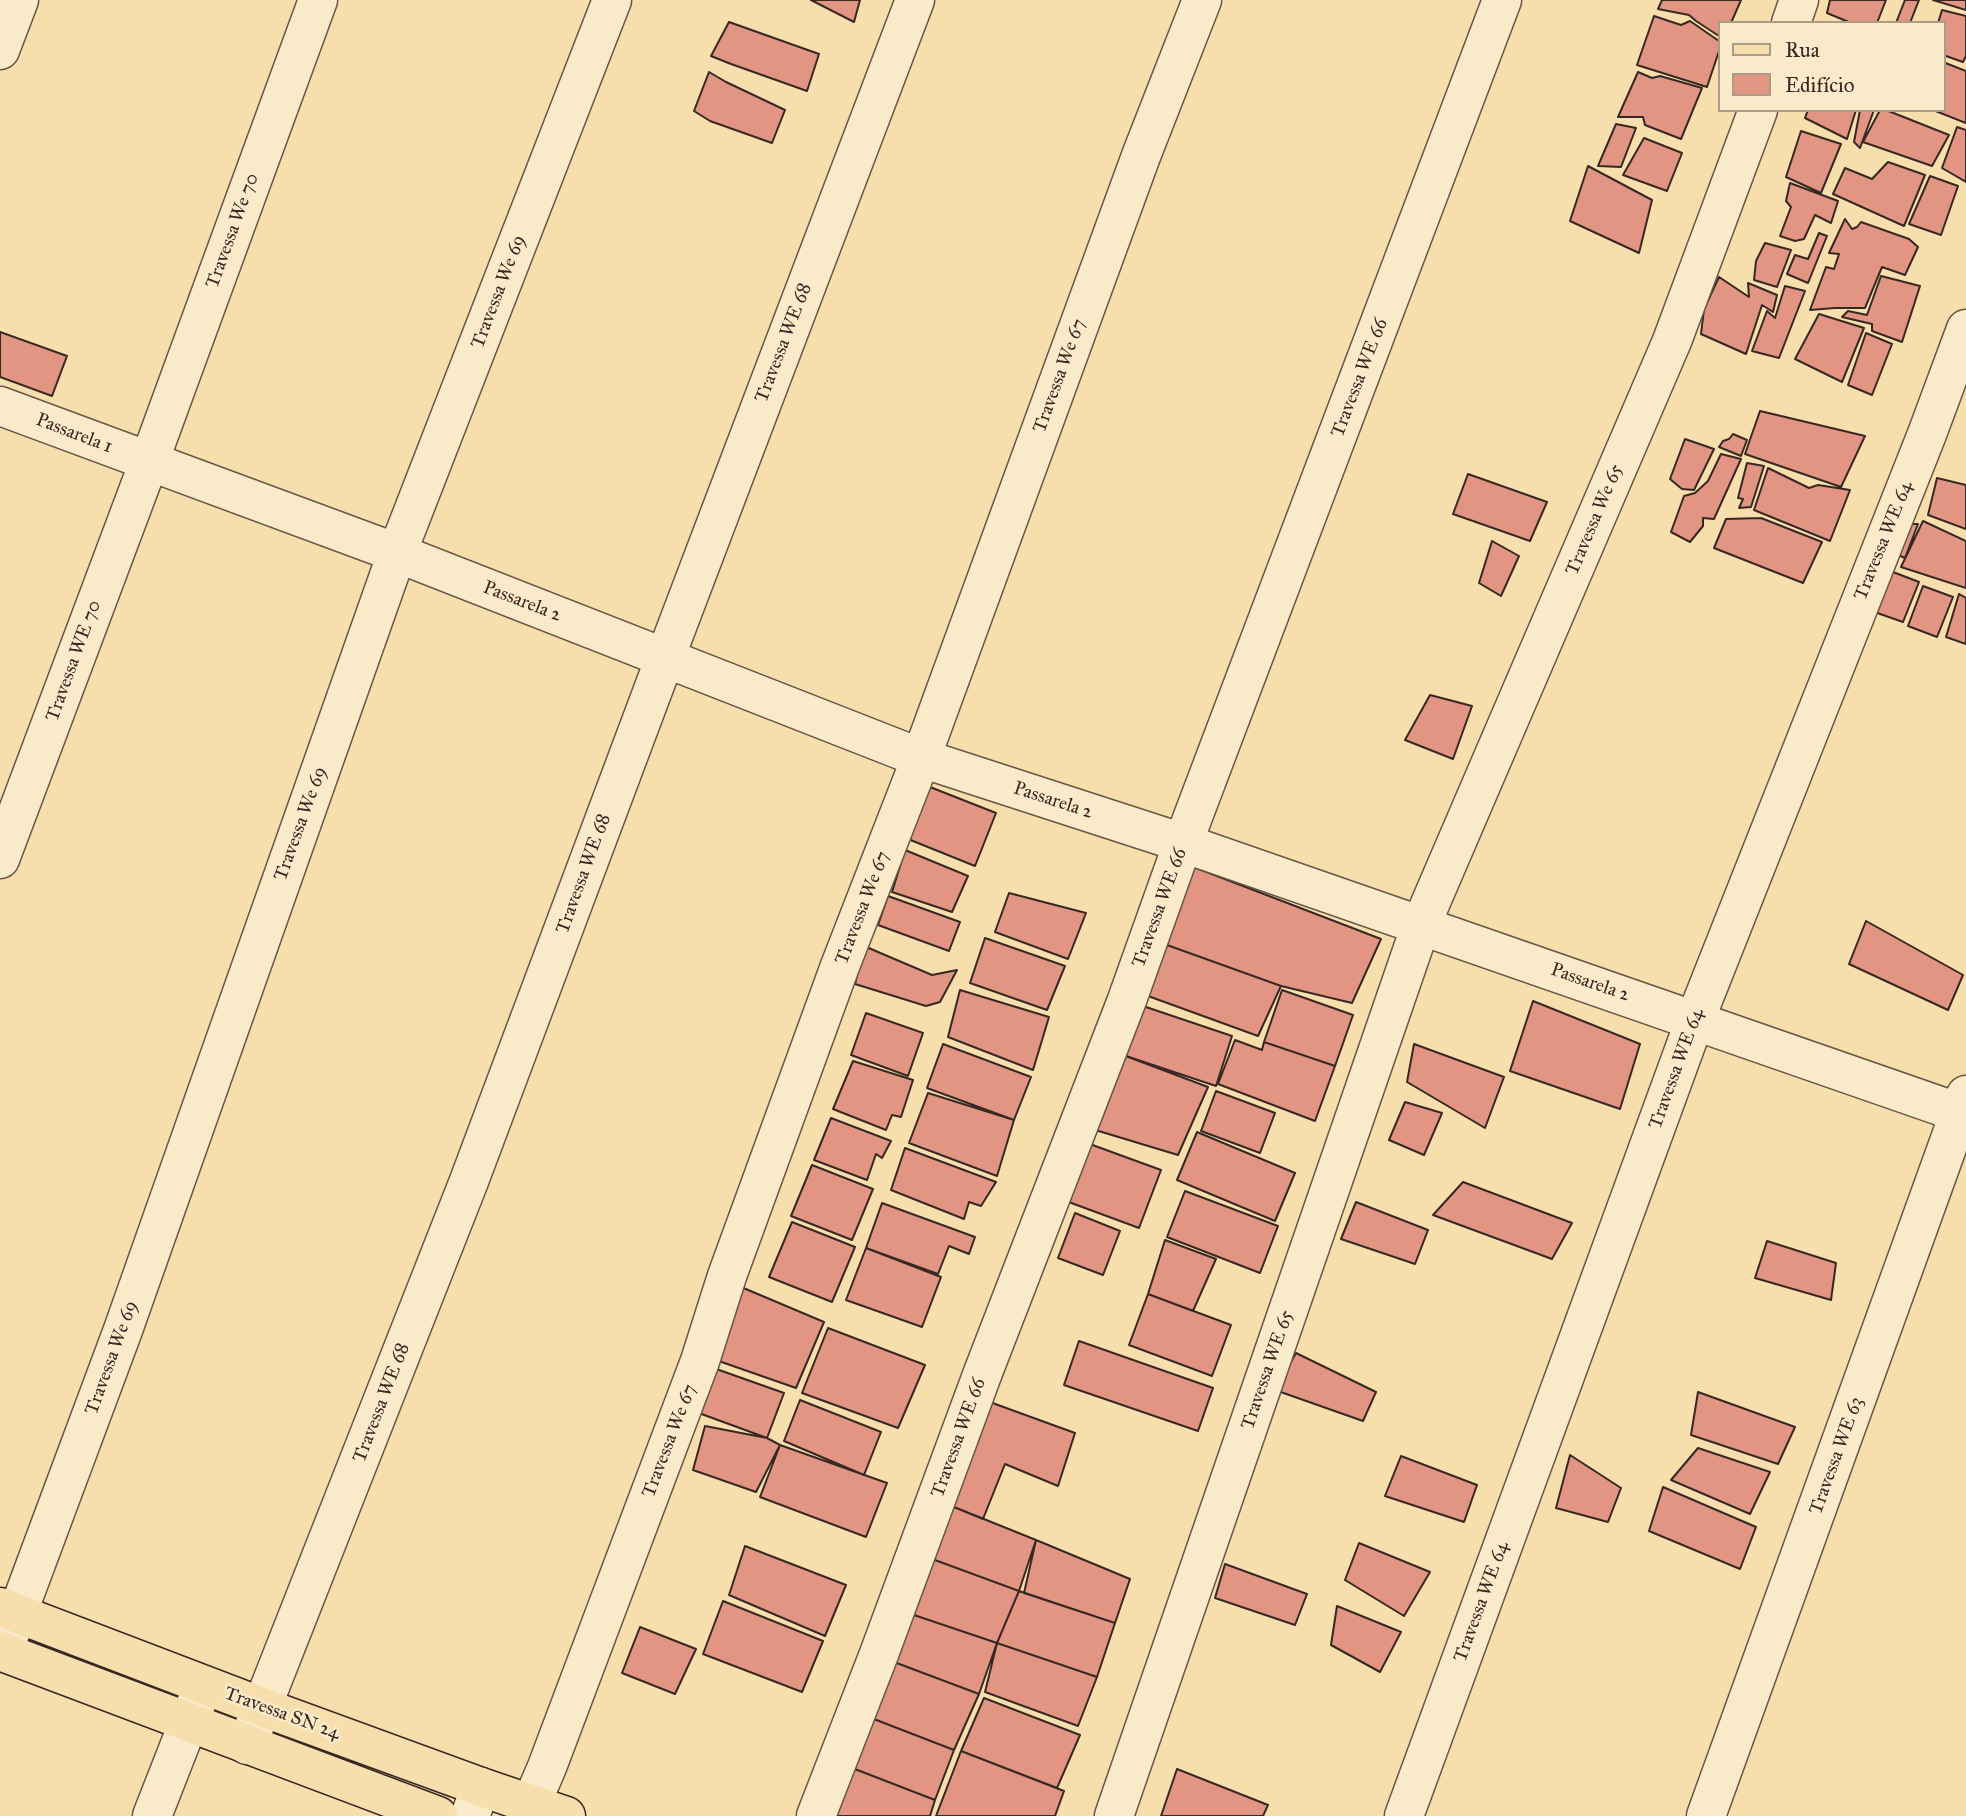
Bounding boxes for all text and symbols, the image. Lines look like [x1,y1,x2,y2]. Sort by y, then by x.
legend [1717,21,1945,112]
text: Rua [1785,37,1820,63]
text: Edifício [1785,72,1854,98]
street label: Travessa We 70 [202,170,264,292]
street label: Travessa We 69 [467,232,531,352]
street label: Travessa WE 68 [751,280,817,406]
street label: Travessa WE 66 [1327,315,1393,441]
street label: Travessa We 67 [1029,316,1091,436]
street label: Passarela 1 [33,409,115,459]
street label: Travessa We 65 [1561,461,1629,579]
street label: Travessa WE 64 [1850,478,1918,604]
street label: Passarela 2 [480,577,564,627]
street label: Travessa WE 70 [42,597,106,725]
street label: Travessa We 69 [270,764,332,884]
street label: Passarela 2 [1010,777,1096,825]
street label: Travessa WE 68 [552,811,616,937]
street label: Travessa WE 66 [1128,845,1192,971]
street label: Travessa We 67 [831,848,895,968]
street label: Passarela 2 [1548,959,1632,1007]
street label: Travessa WE 64 [1645,1006,1709,1132]
street label: Travessa We 69 [81,1298,143,1418]
street label: Travessa WE 65 [1237,1307,1299,1433]
street label: Travessa WE 68 [349,1340,415,1466]
street label: Travessa WE 66 [927,1375,991,1501]
street label: Travessa We 67 [638,1381,702,1501]
street label: Travessa WE 63 [1805,1394,1869,1518]
street label: Travessa WE 64 [1450,1539,1514,1665]
street label: Travessa SN 24 [221,1683,343,1745]

